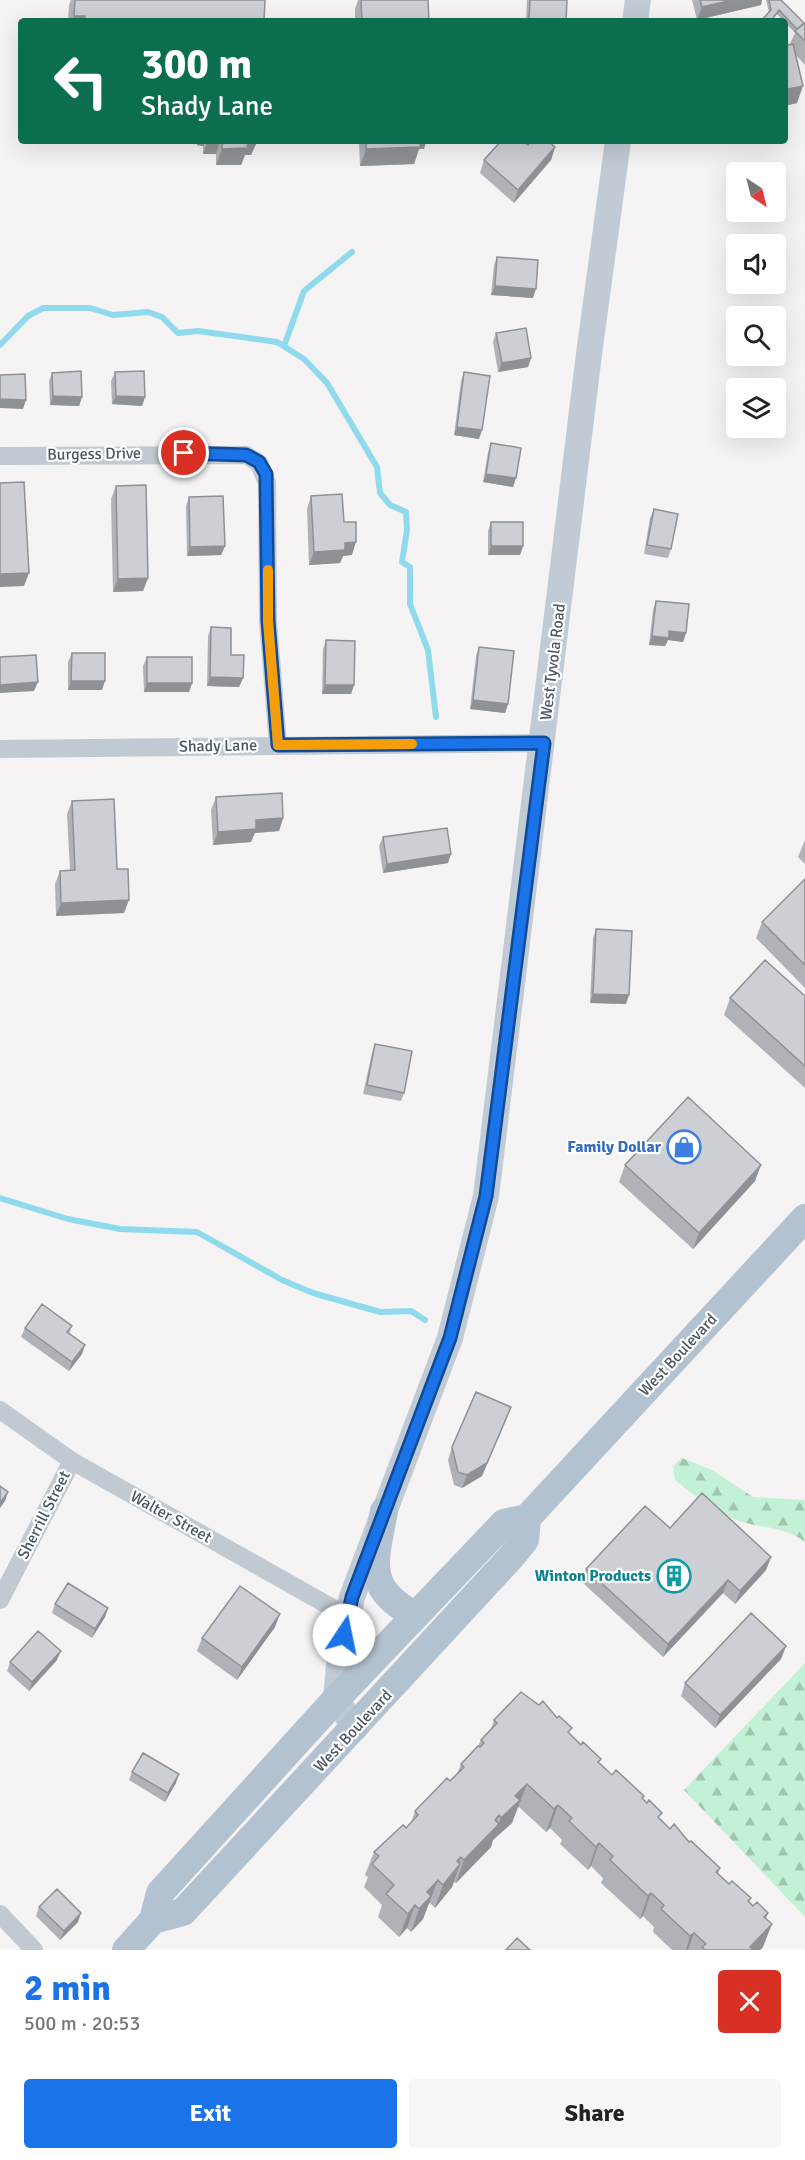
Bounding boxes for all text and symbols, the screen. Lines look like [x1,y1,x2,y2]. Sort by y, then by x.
text: 300 m [141,39,252,90]
icon: left [42,42,120,120]
text: Shady Lane [141,90,273,123]
north arrow [726,162,786,222]
map controls [726,162,786,438]
button: sound [726,234,786,294]
button: search [726,306,786,366]
button: layers [726,378,786,438]
pin [158,427,209,478]
icon: arrive [167,436,200,469]
street label: Burgess Drive [47,443,141,465]
street label: West Tyvola Road [536,603,570,721]
street label: Shady Lane [179,735,257,757]
shop icon: Family Dollar [666,1129,702,1165]
place label: Family Dollar [567,1137,662,1157]
street label: West Boulevard [635,1309,721,1401]
street label: Sherrill Street [13,1467,75,1563]
street label: Walter Street [127,1486,216,1548]
building icon: Winton Products [656,1558,692,1594]
place label: Winton Products [535,1566,651,1586]
position arrow [312,1603,376,1667]
street label: West Boulevard [310,1685,396,1777]
text: 2 min [24,1966,111,2011]
button: close [718,1970,781,2033]
text: 500 m · 20:53 [24,2011,140,2036]
button: Exit [24,2079,397,2148]
button: Share [409,2079,781,2148]

